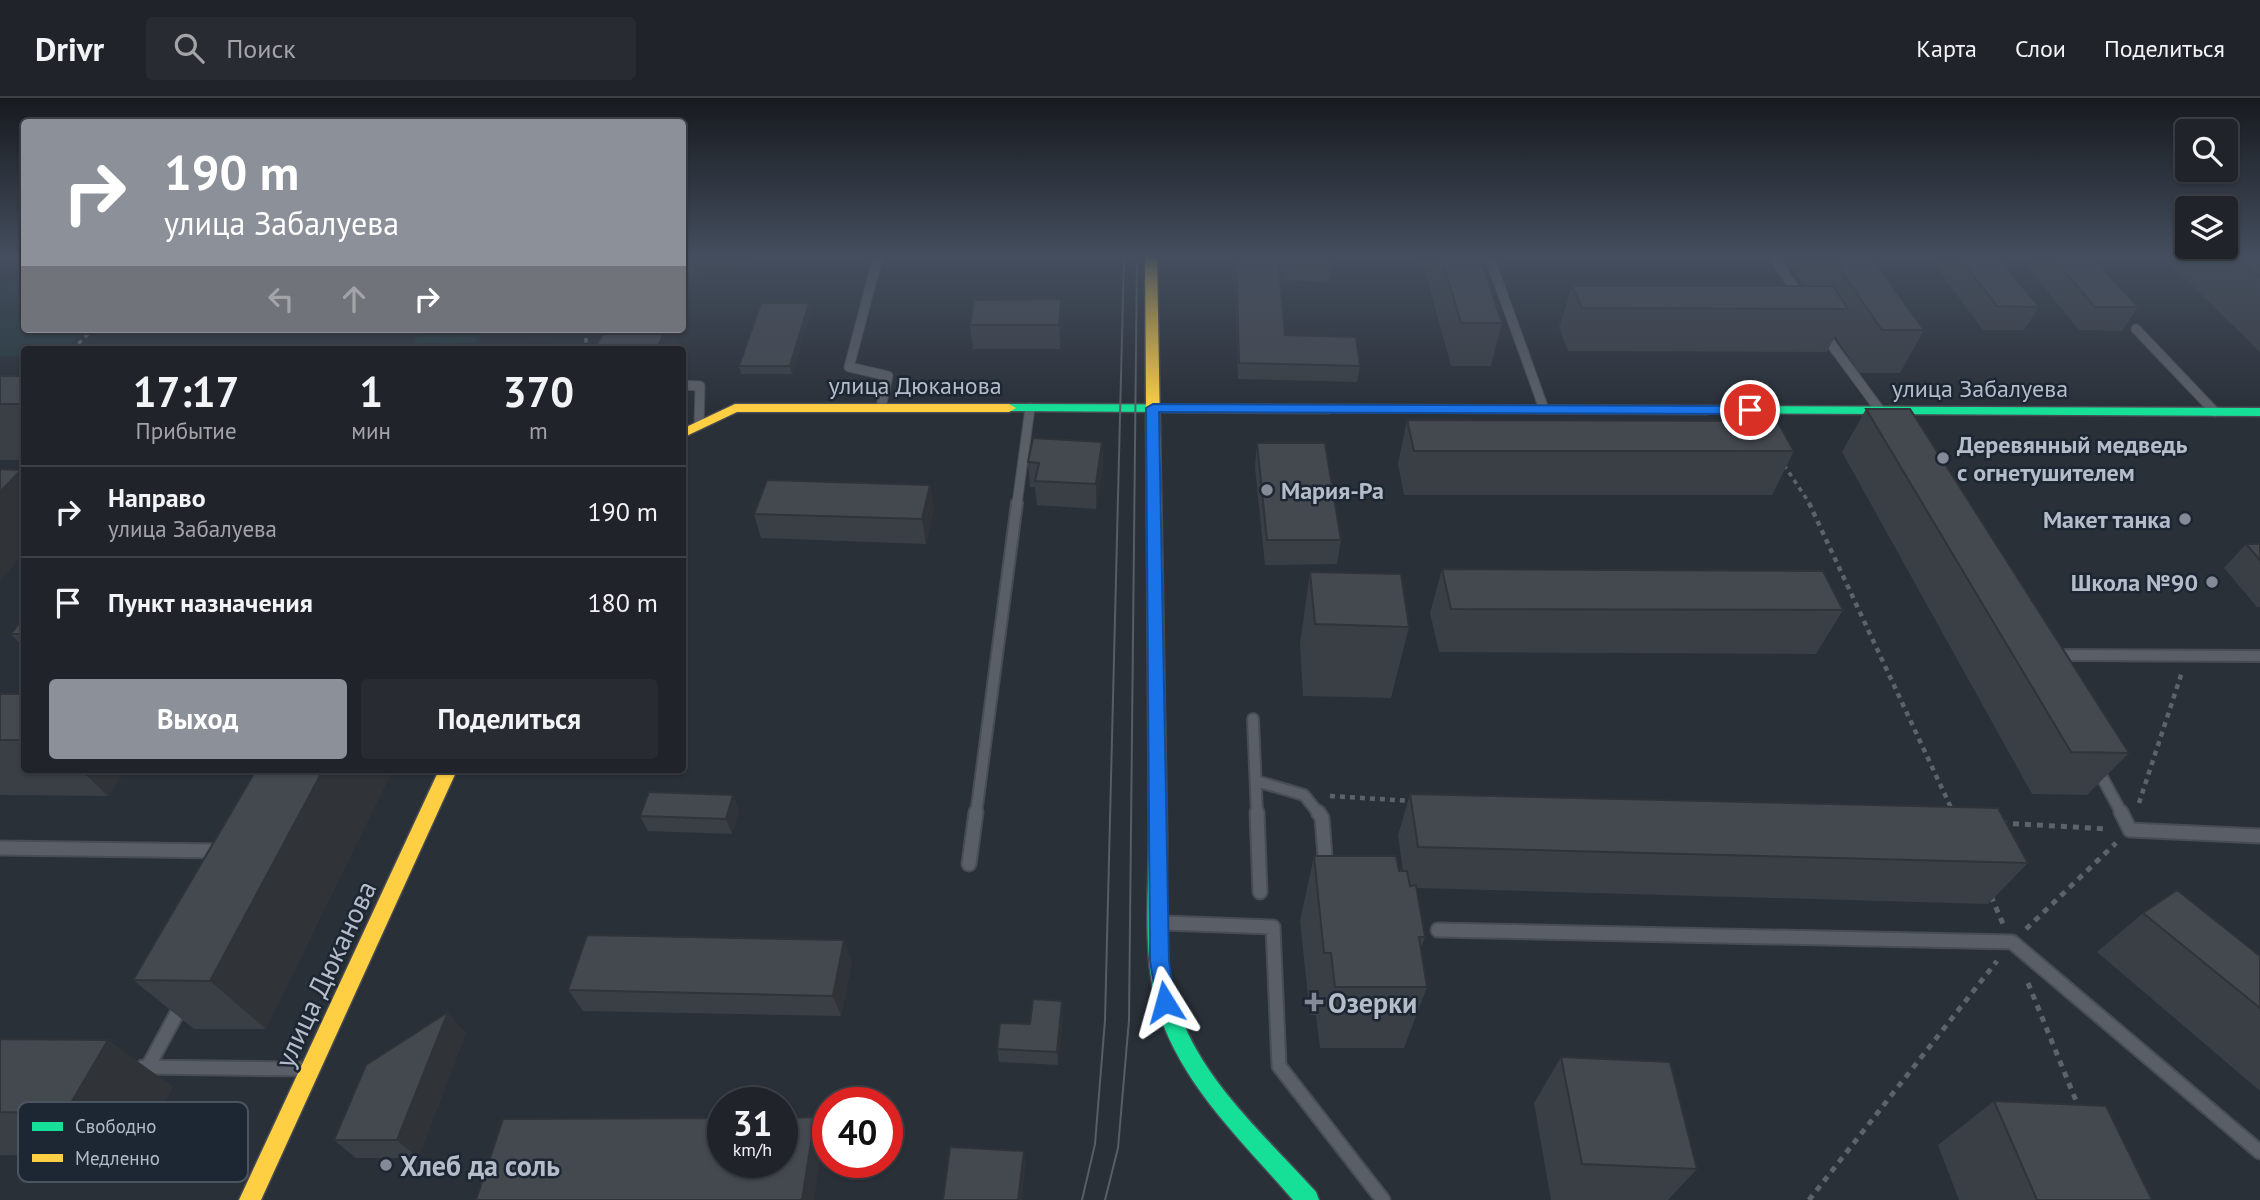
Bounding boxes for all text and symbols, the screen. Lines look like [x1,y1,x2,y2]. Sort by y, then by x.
search box [146,17,636,80]
text: Drivr [35,27,104,70]
icon: search [170,29,208,67]
text: Поиск [226,32,296,65]
text: Карта [1916,33,1977,64]
text: Слои [2015,33,2066,64]
text: Поделиться [2104,33,2225,64]
map controls [2175,119,2238,259]
button: search [2175,119,2238,182]
text: 190 m [164,140,299,204]
icon: right [49,147,140,238]
button: layers [2175,196,2238,259]
text: улица Забалуева [164,202,399,244]
icon: left [262,280,300,318]
icon: ahead [335,280,373,318]
icon: right [408,280,446,318]
text: 17:17 [133,364,239,419]
text: 1 [359,364,383,419]
text: 370 [503,364,574,419]
street label: улица Дюканова [828,370,1002,401]
street label: улица Забалуева [1892,373,2068,404]
pin [1720,380,1780,440]
icon: arrive [1731,391,1769,429]
text: Прибытие [136,416,237,445]
text: мин [351,416,391,445]
text: m [529,416,548,445]
place label: Деревянный медведь с огнетушителем [1957,429,2188,488]
marker: Деревянный медведь с огнетушителем [1935,450,1951,466]
place label: Мария-Ра [1281,475,1384,506]
text: Направо [108,481,206,514]
marker: Мария-Ра [1259,482,1275,498]
icon: right [49,493,87,531]
text: 190 m [587,495,658,528]
place label: Макет танка [2043,504,2171,535]
marker: Макет танка [2177,511,2193,527]
text: улица Забалуева [108,514,277,543]
place label: Школа №90 [2071,567,2198,598]
marker: Школа №90 [2204,574,2220,590]
icon: arrive [49,584,87,622]
text: Пункт назначения [108,586,313,619]
text: 180 m [587,586,658,619]
button: Выход [49,679,347,759]
button: Поделиться [361,679,658,759]
street label: улица Дюканова [266,875,384,1073]
position arrow [1128,965,1202,1039]
place label: Озерки [1328,984,1417,1021]
marker: Озерки [1306,994,1322,1010]
speed limit sign: 40 [812,1087,903,1178]
text: 31 [733,1100,772,1146]
legend [18,1102,248,1182]
text: Свободно [75,1114,157,1138]
text: km/h [733,1138,772,1161]
text: Медленно [75,1146,160,1170]
place label: Хлеб да соль [400,1147,560,1184]
marker: Хлеб да соль [378,1157,394,1173]

